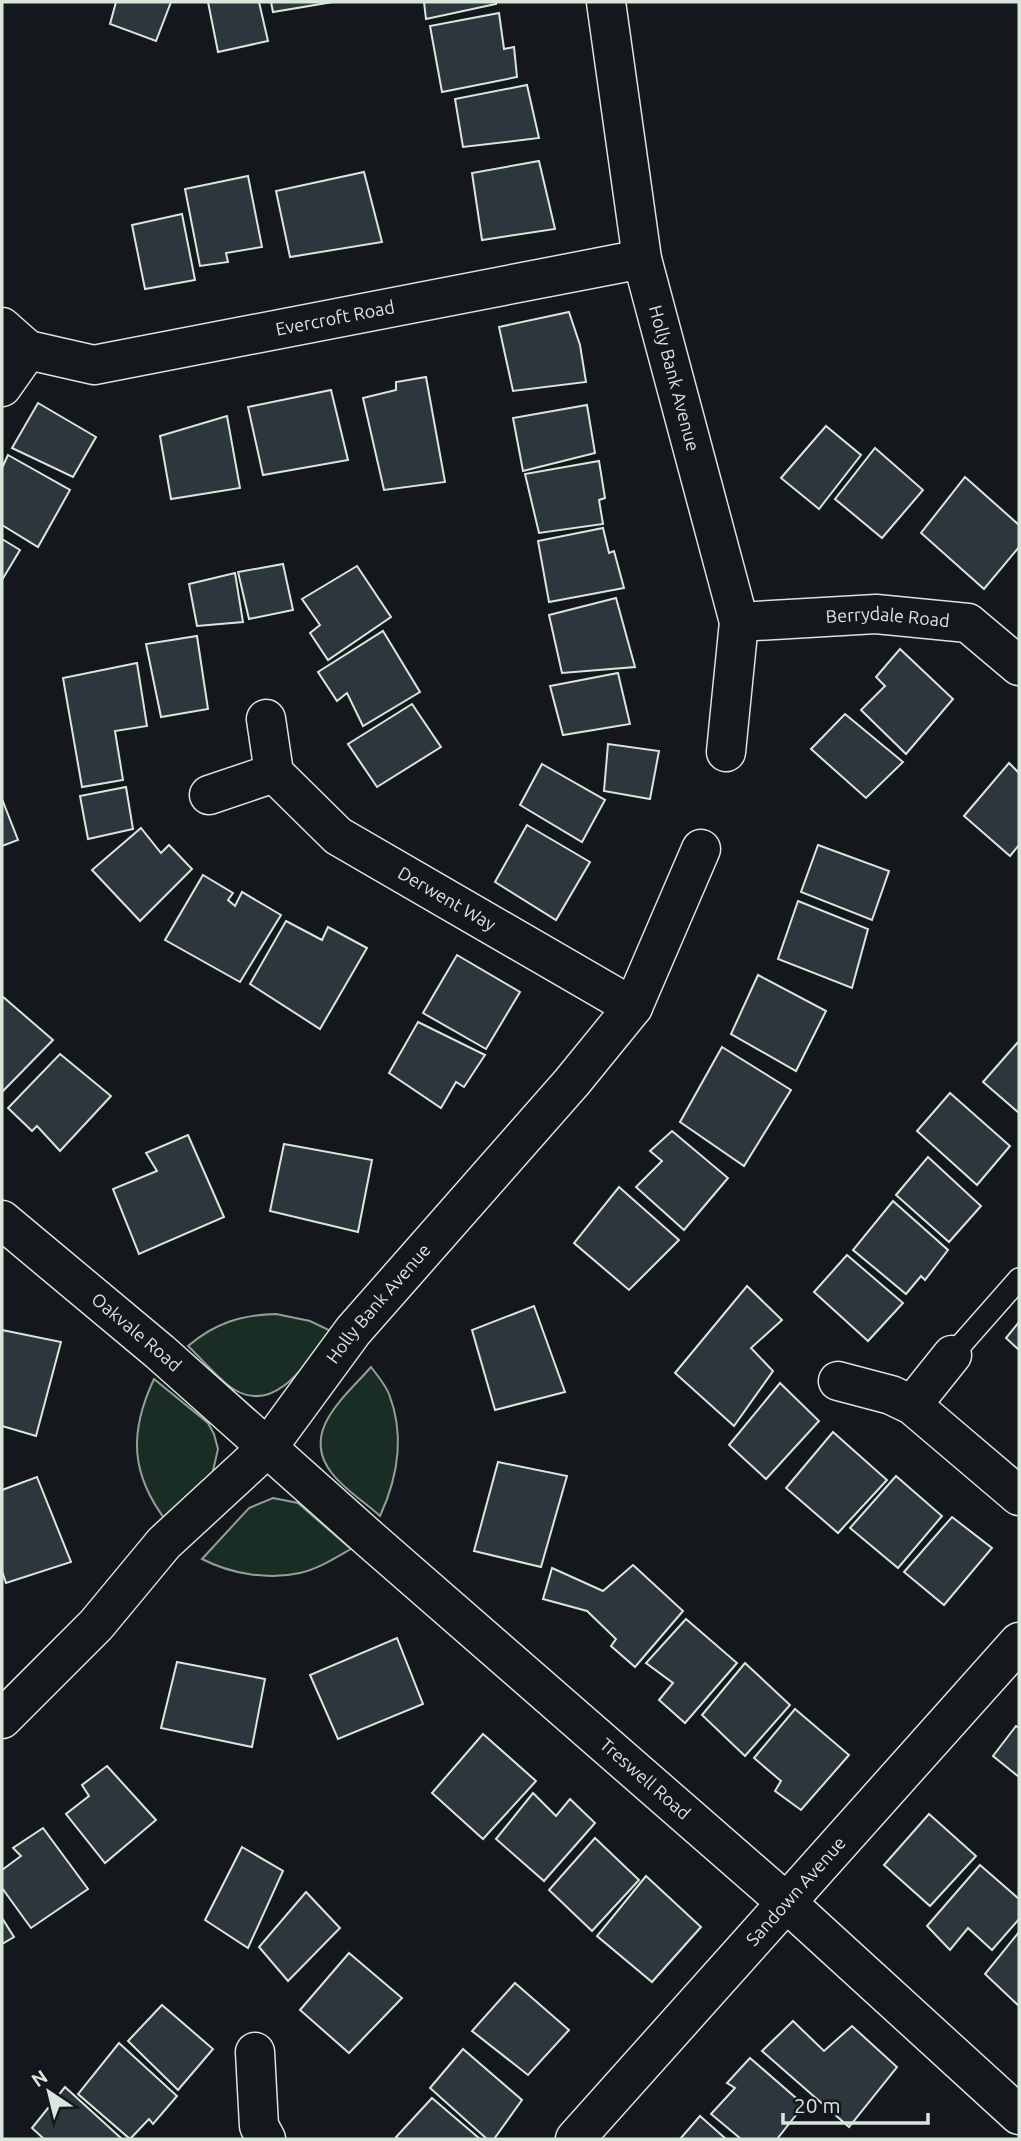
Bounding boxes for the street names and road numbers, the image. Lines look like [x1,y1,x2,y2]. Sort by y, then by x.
street label: Evercroft Road [274,296,396,339]
street label: Holly Bank Avenue [646,303,704,453]
street label: Berrydale Road [825,603,951,630]
street label: Derwent Way [395,862,500,934]
street label: Holly Bank Avenue [322,1239,434,1367]
street label: Oakvale Road [88,1288,186,1375]
street label: Treswell Road [596,1734,695,1823]
street label: Sandown Avenue [742,1832,849,1949]

